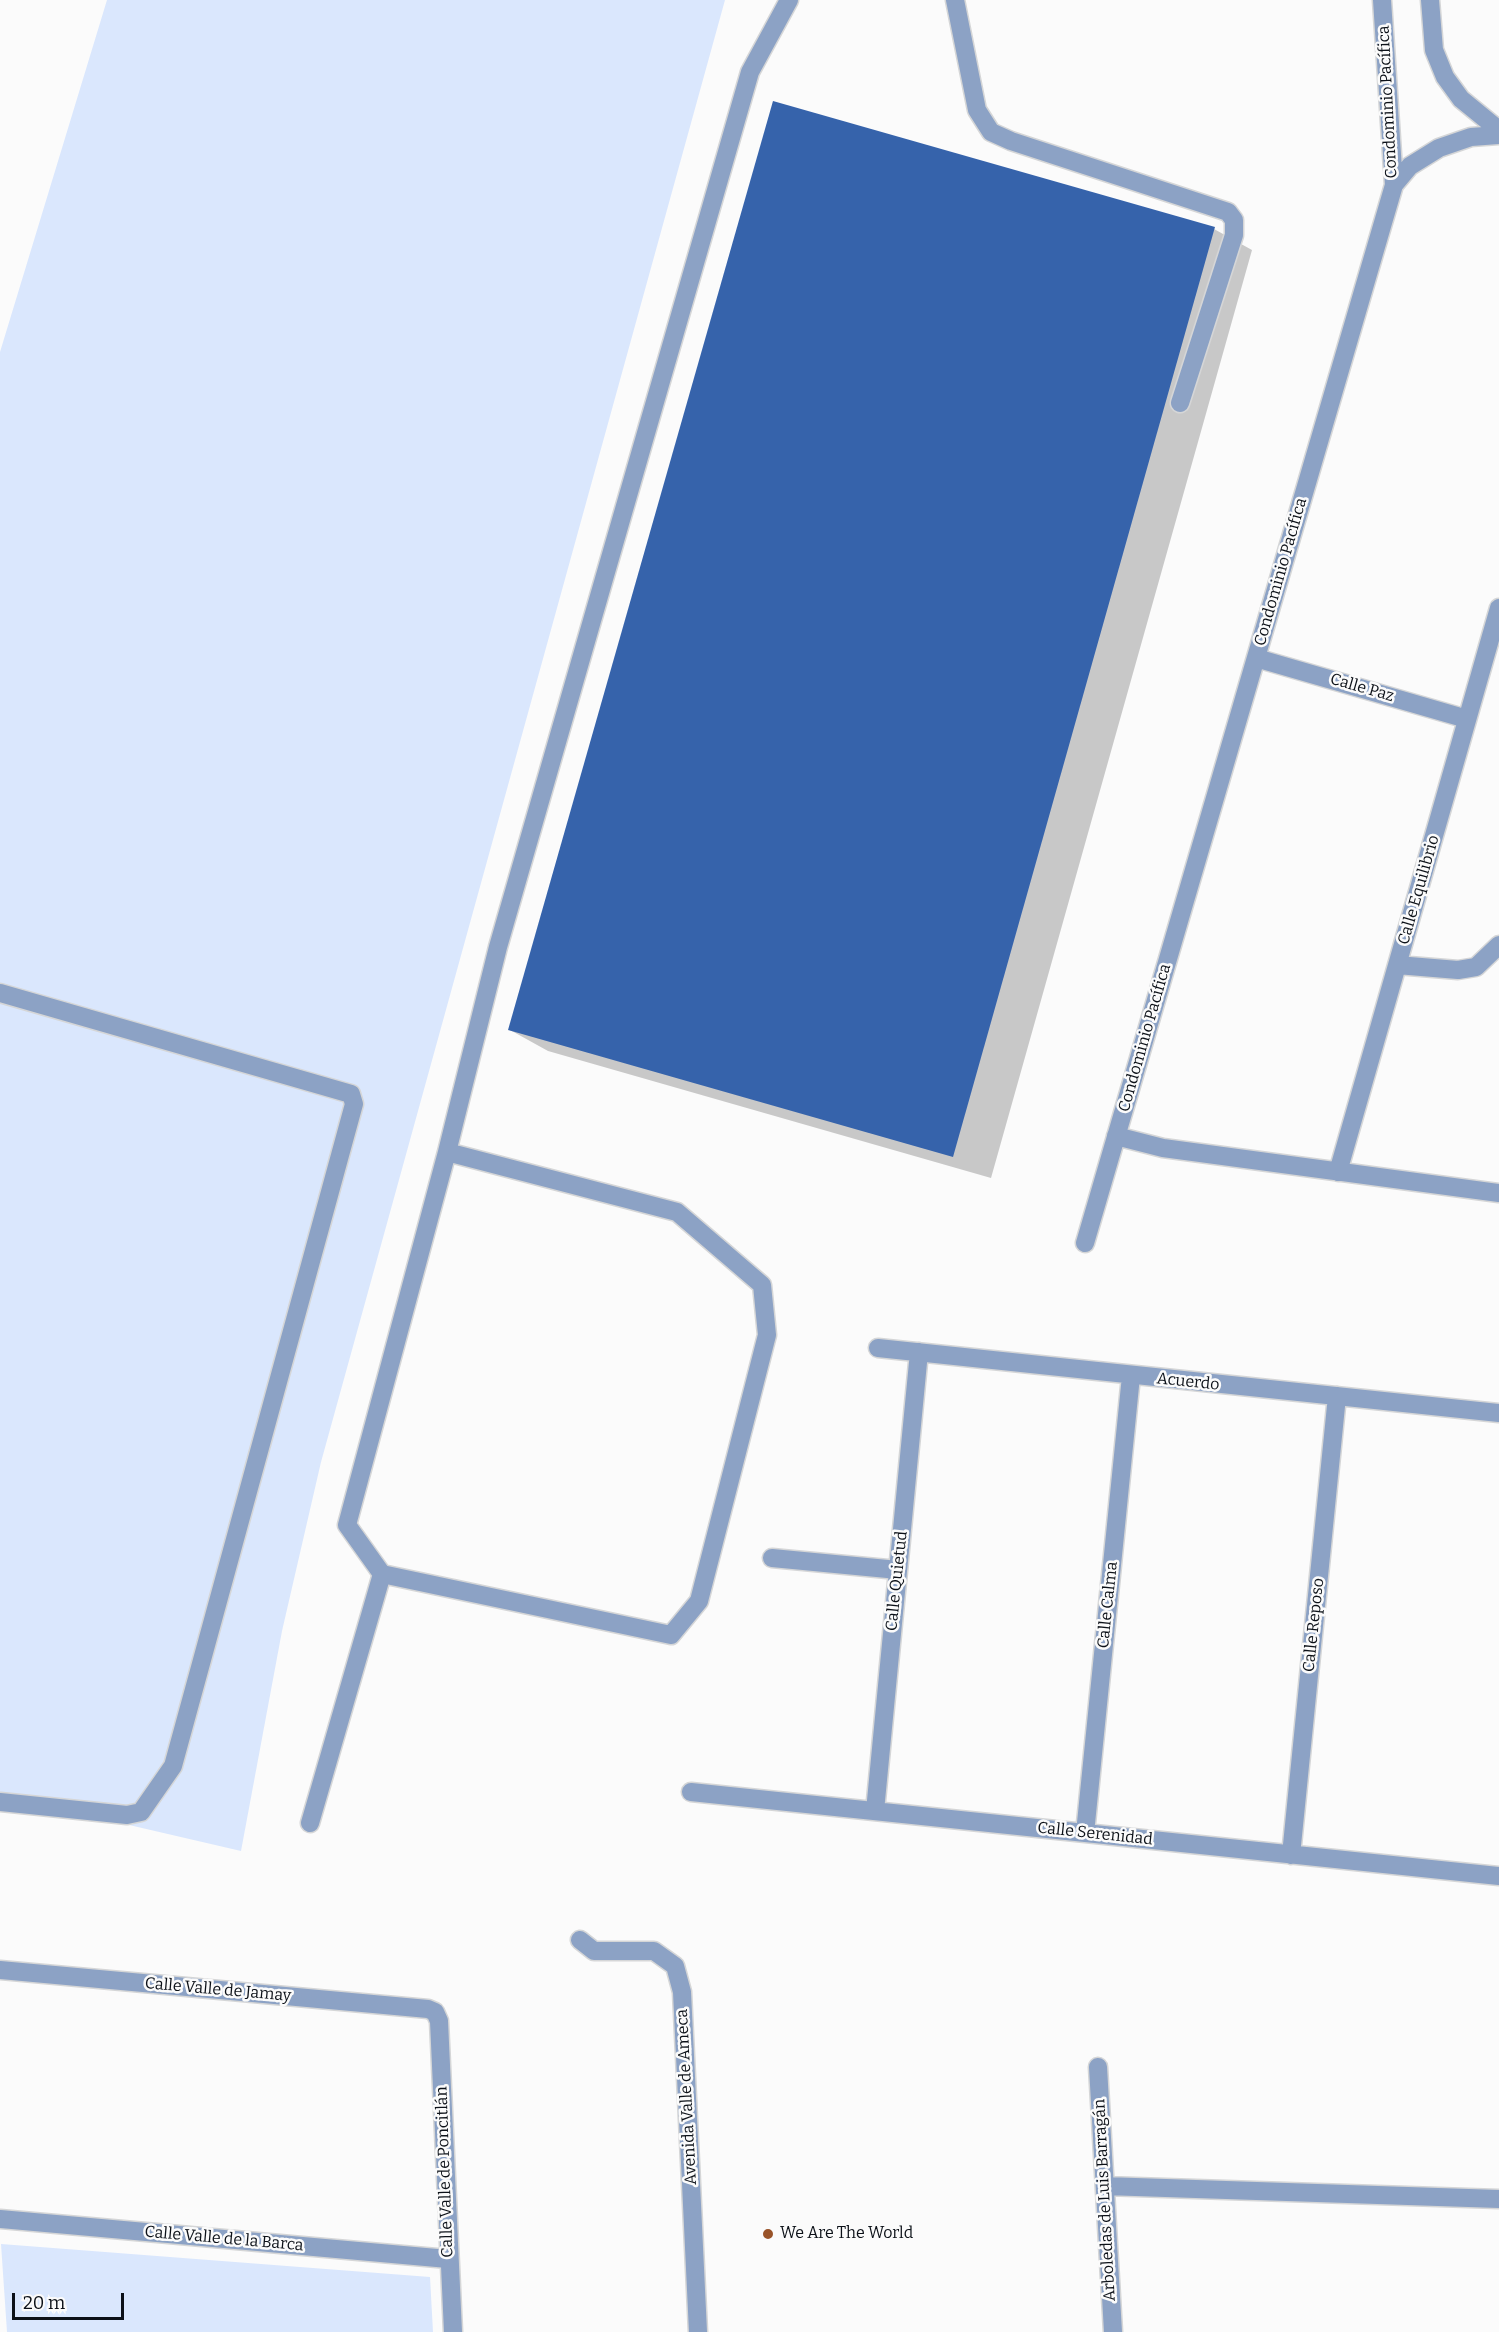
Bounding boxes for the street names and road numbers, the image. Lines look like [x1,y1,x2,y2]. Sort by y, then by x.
street label: Condominio Pacífica [1374,25,1402,179]
street label: Condominio Pacífica [1251,496,1311,648]
street label: Calle Paz [1328,670,1396,706]
street label: Calle Equilibrio [1394,833,1444,947]
street label: Condominio Pacífica [1115,962,1175,1114]
street label: Acuerdo [1156,1369,1220,1395]
street label: Calle Quietud [882,1530,912,1632]
street label: Calle Calma [1094,1561,1122,1649]
street label: Calle Reposo [1300,1577,1328,1673]
street label: Calle Serenidad [1036,1818,1154,1850]
street label: Calle Valle de Jamay [144,1974,292,2006]
street label: Avenida Valle de Ameca [673,2008,701,2186]
street label: Calle Valle de Poncitlán [432,2086,458,2258]
street label: Arboledas de Luis Barragán [1090,2098,1120,2302]
street label: Calle Valle de la Barca [144,2222,304,2256]

